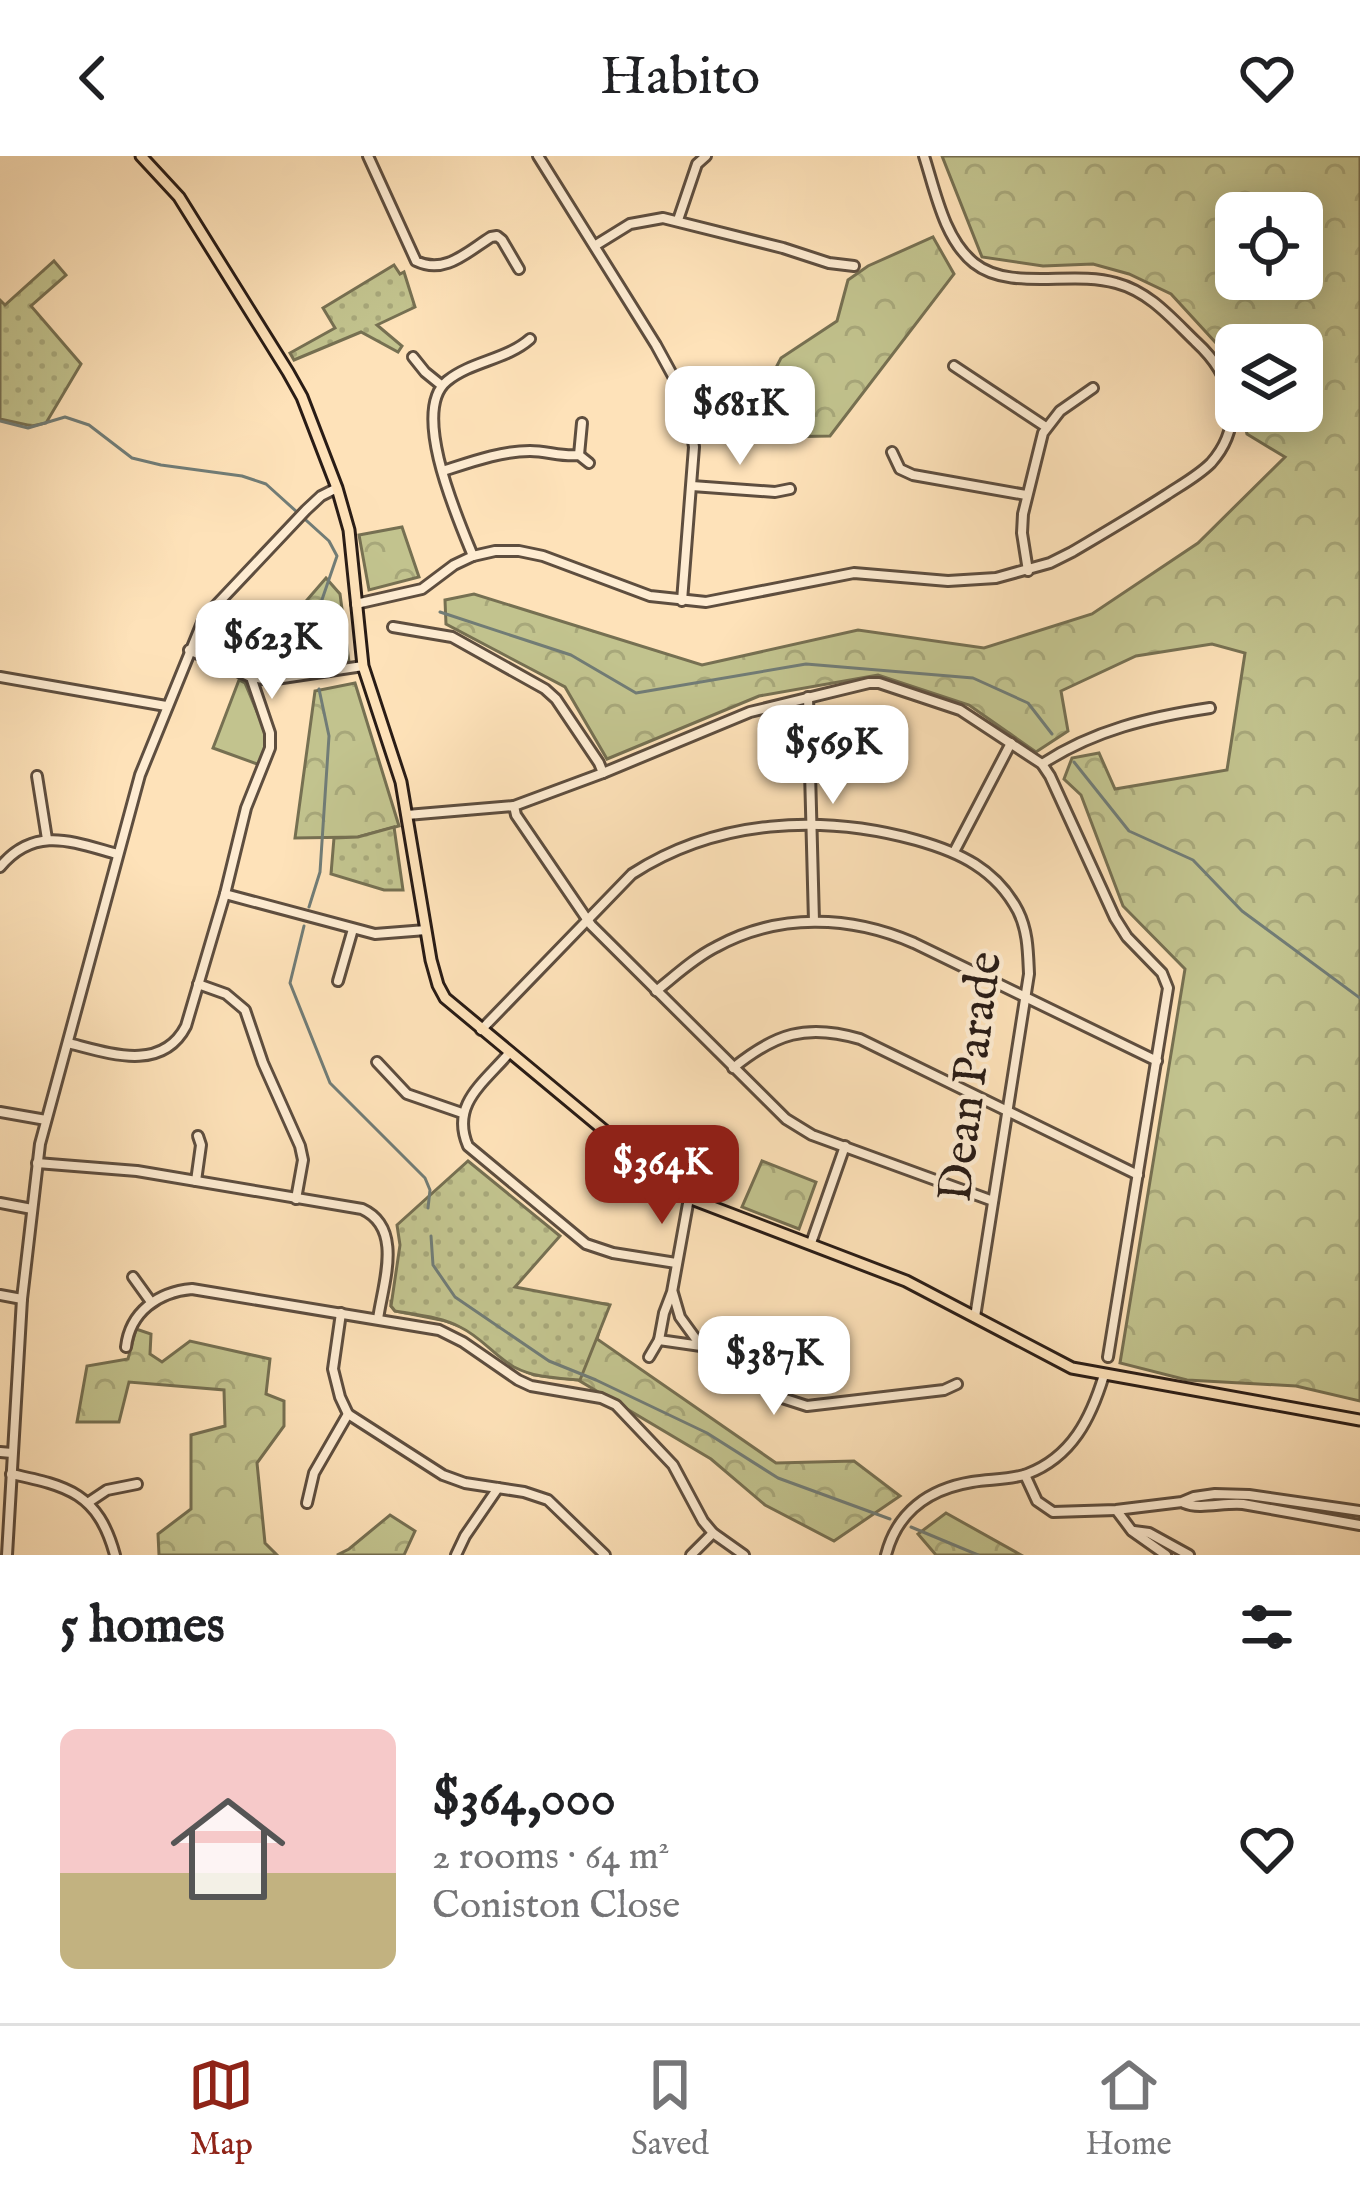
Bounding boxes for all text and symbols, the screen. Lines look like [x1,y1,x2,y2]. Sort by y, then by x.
text: Habito [600,44,760,113]
icon: back [60,45,126,111]
icon: heart [1234,45,1300,111]
map controls [1215,192,1323,432]
button: locate [1215,192,1323,300]
button: layers [1215,324,1323,432]
pin: $681K [656,366,824,468]
text: $681K [692,380,788,429]
pin: $623K [188,600,356,702]
text: $623K [222,614,322,663]
pin: $569K [749,705,917,807]
text: $569K [784,719,882,768]
street label: Dean Parade [927,949,1017,1205]
pin: $364K [578,1125,746,1227]
text: $364K [612,1139,712,1188]
pin: $387K [690,1316,858,1418]
text: $387K [725,1330,823,1379]
icon: filters [1234,1594,1300,1660]
text: 5 homes [60,1595,225,1660]
text: $364,000 [432,1768,616,1833]
icon: home [156,1777,300,1921]
icon: heart [1234,1816,1300,1882]
text: 2 rooms · 64 m² [432,1833,670,1882]
text: Coniston Close [432,1882,680,1931]
tab: Map [188,2052,254,2166]
tab: Saved [631,2052,709,2166]
tab: Home [1086,2052,1172,2166]

